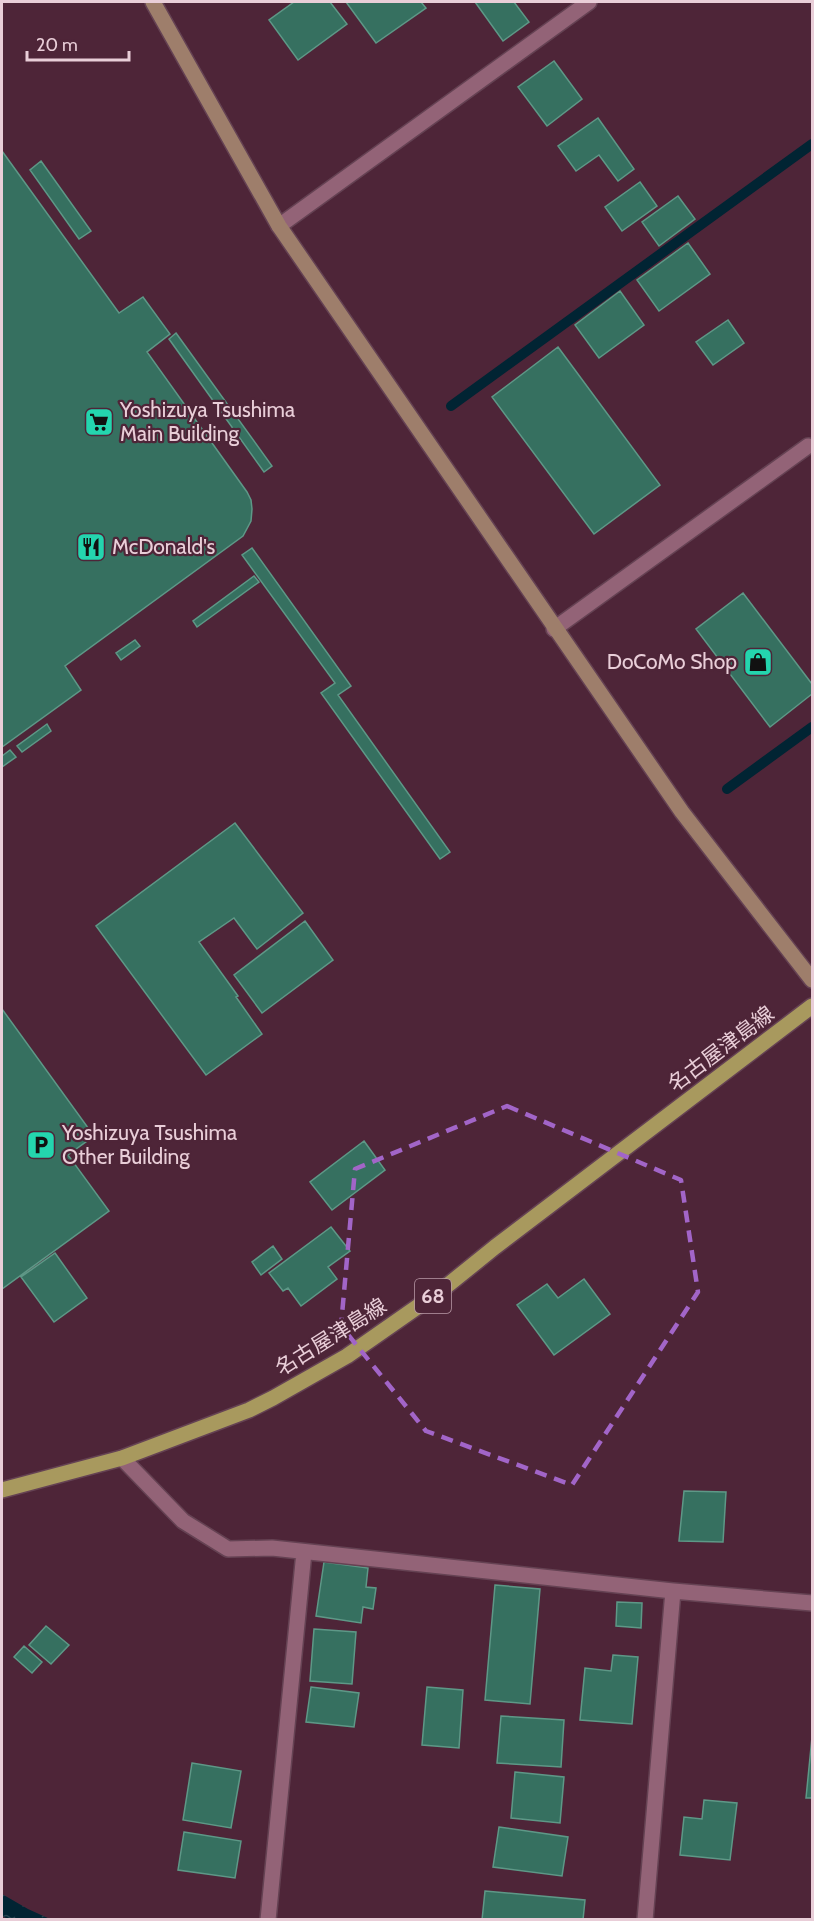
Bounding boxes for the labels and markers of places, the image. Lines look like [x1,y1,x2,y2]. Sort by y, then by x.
place label: Yoshizuya Tsushima Main Building [119,397,295,446]
supermarket icon: Yoshizuya Tsushima Main Building [83,406,115,438]
restaurant icon: McDonald's [75,531,107,563]
place label: McDonald's [112,534,216,559]
shop icon: DoCoMo Shop [742,646,774,678]
place label: DoCoMo Shop [607,649,737,674]
place label: Yoshizuya Tsushima Other Building [61,1120,237,1169]
parking icon: Yoshizuya Tsushima Other Building [25,1129,57,1161]

